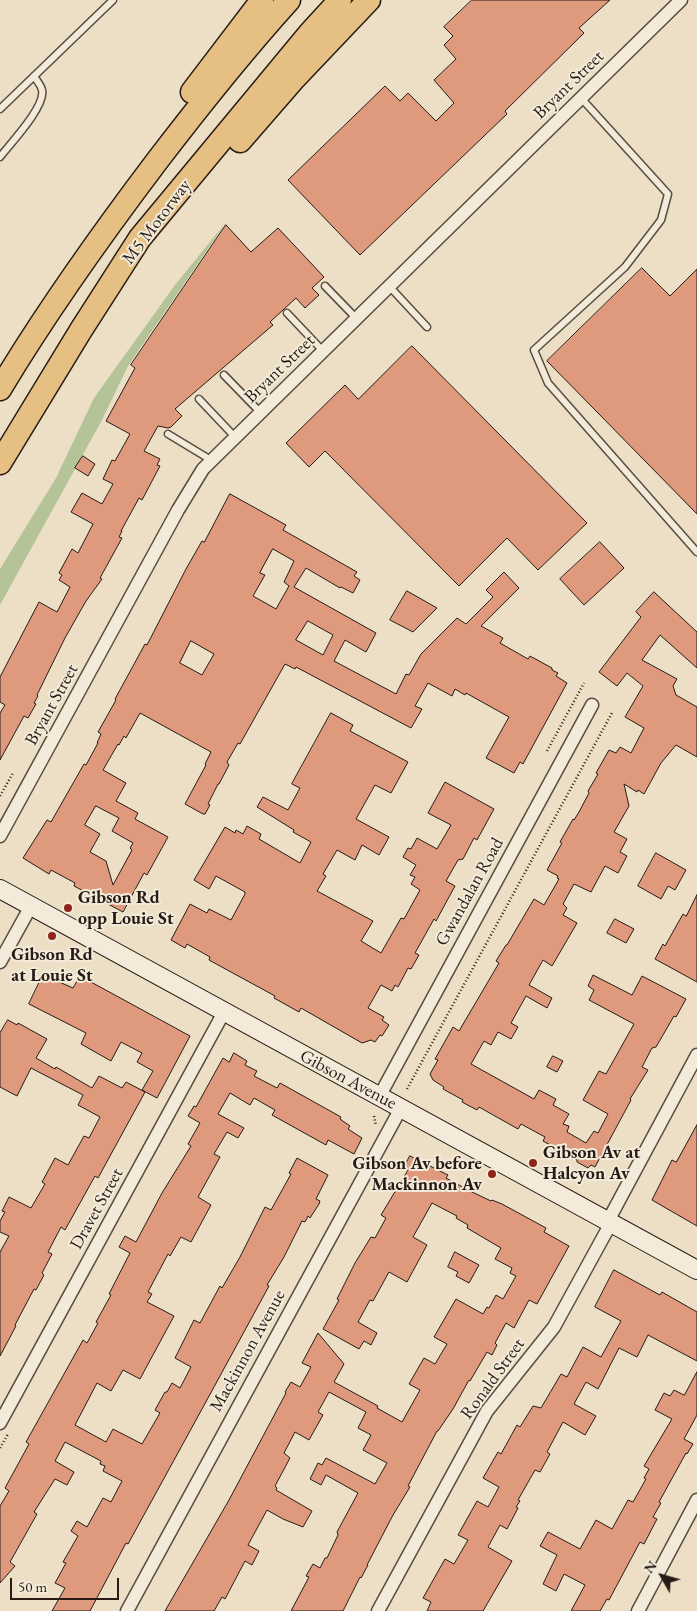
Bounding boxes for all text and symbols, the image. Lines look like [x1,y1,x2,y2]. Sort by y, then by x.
street label: Bryant Street [529,46,609,124]
street label: M5 Motorway [118,175,196,269]
street label: Bryant Street [240,330,320,408]
street label: Bryant Street [21,661,83,749]
street label: Gwandalan Road [431,834,509,950]
place label: Gibson Rd opp Louie St [78,887,174,930]
marker: Gibson Rd opp Louie St [62,902,74,914]
marker: Gibson Rd at Louie St [46,930,58,942]
place label: Gibson Rd at Louie St [11,944,93,986]
street label: Gibson Avenue [296,1046,400,1114]
place label: Gibson Av at Halcyon Av [543,1142,640,1184]
place label: Gibson Av before Mackinnon Av [352,1153,482,1196]
marker: Gibson Av at Halcyon Av [527,1157,539,1169]
street label: Dravet Street [66,1165,128,1253]
marker: Gibson Av before Mackinnon Av [486,1168,498,1180]
street label: Mackinnon Avenue [206,1286,290,1416]
street label: Ronald Street [456,1334,530,1424]
north arrow [637,1551,687,1601]
text: N [640,1557,661,1577]
scale bar [12,1568,121,1600]
text: 50 m [18,1577,47,1596]

